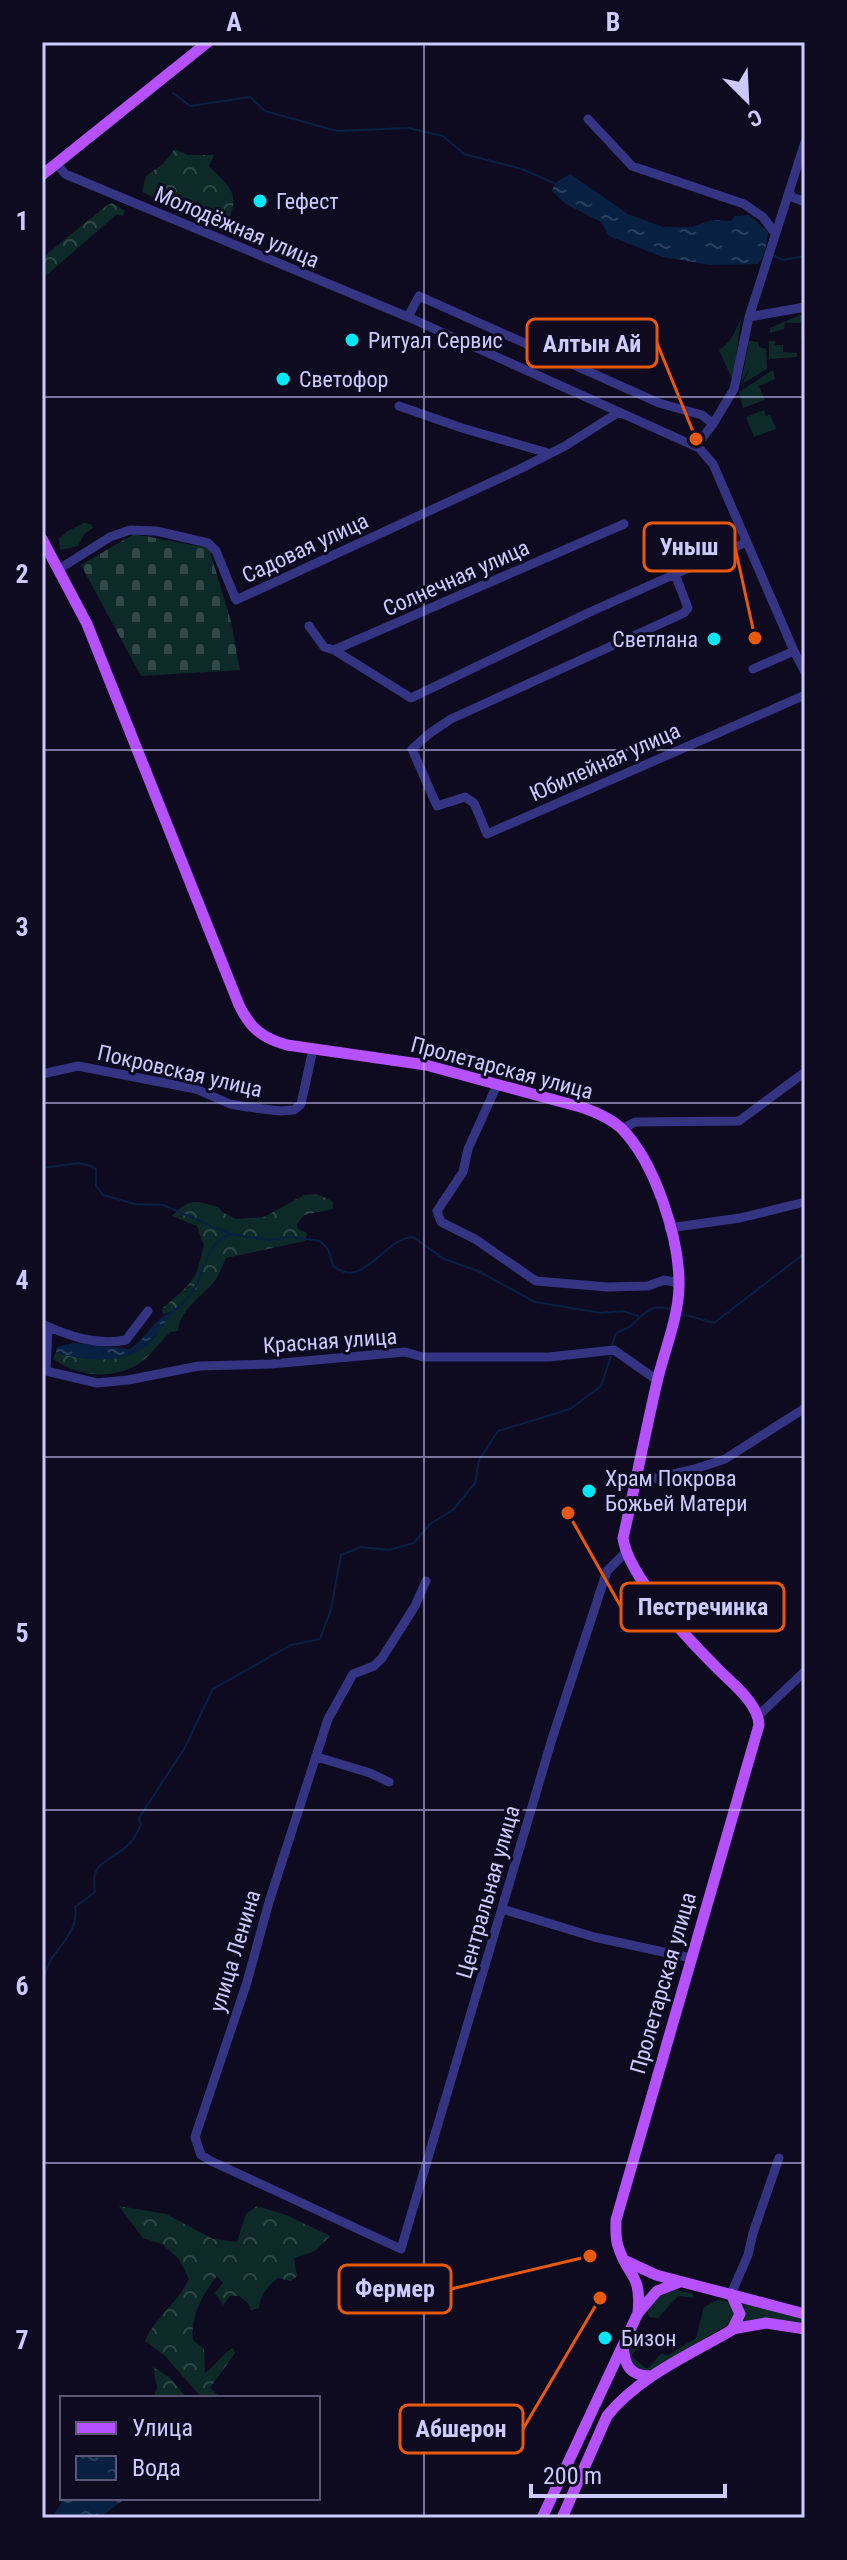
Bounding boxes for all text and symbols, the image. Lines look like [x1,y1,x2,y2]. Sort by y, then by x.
text: A [226,7,242,37]
text: B [606,7,620,37]
north arrow [707,60,787,140]
text: С [744,104,766,132]
street label: Молодёжная улица [151,181,323,273]
place label: Гефест [276,189,339,214]
marker: Гефест [251,192,269,210]
text: 1 [15,206,29,236]
callout: Алтын Ай [527,319,657,367]
place label: Ритуал Сервис [368,328,503,353]
text: Алтын Ай [543,330,641,358]
marker: Ритуал Сервис [343,331,361,349]
place label: Светофор [299,367,388,392]
marker: Светофор [274,370,292,388]
street label: Садовая улица [238,508,372,588]
callout: Уныш [644,523,735,571]
text: Уныш [659,533,719,561]
street label: Солнечная улица [379,535,533,621]
text: 2 [15,559,29,589]
place label: Светлана [612,627,698,652]
marker: Светлана [705,630,723,648]
street label: Юбилейная улица [526,718,684,806]
text: 3 [15,912,29,942]
street label: Пролетарская улица [408,1032,596,1104]
street label: Покровская улица [95,1040,265,1102]
text: 4 [15,1265,29,1295]
street label: Красная улица [262,1324,398,1358]
place label: Храм Покрова Божьей Матери [605,1466,747,1516]
marker: Храм Покрова Божьей Матери [580,1482,598,1500]
callout: Пестречинка [621,1583,784,1631]
text: Пестречинка [638,1593,768,1621]
text: 5 [15,1618,29,1648]
street label: Центральная улица [451,1803,525,1981]
street label: улица Ленина [205,1887,265,2015]
street label: Пролетарская улица [625,1889,701,2077]
text: 6 [15,1971,29,2001]
callout: Фермер [339,2265,451,2313]
text: Фермер [355,2275,435,2303]
text: 7 [15,2325,29,2355]
place label: Бизон [621,2326,676,2351]
marker: Бизон [596,2329,614,2347]
legend [60,2396,320,2500]
callout: Абшерон [400,2405,523,2453]
text: Улица [132,2414,193,2442]
text: Абшерон [416,2415,506,2443]
scale bar [531,2448,725,2498]
text: Вода [132,2454,181,2482]
text: 200 m [543,2462,602,2490]

